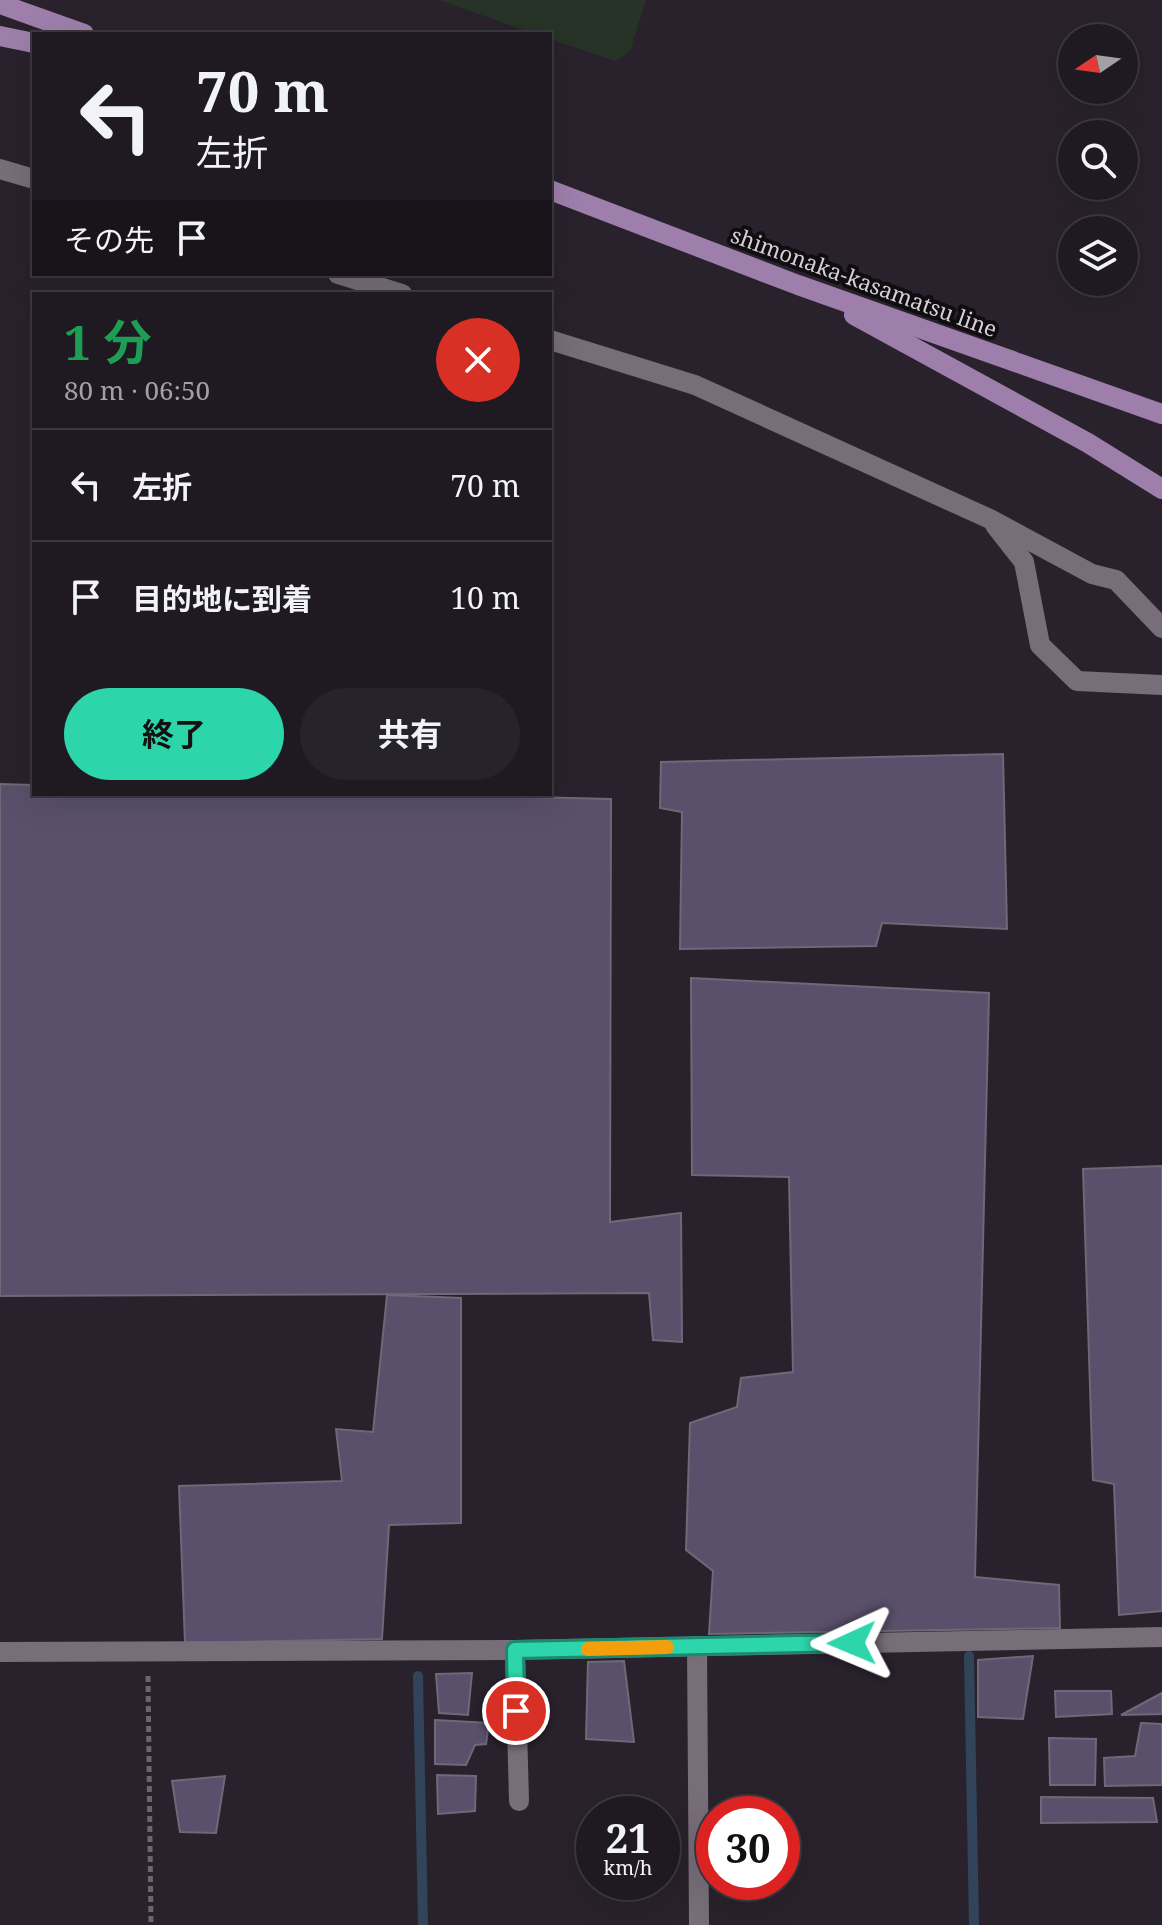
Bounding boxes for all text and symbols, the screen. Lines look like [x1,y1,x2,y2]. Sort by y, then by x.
north arrow [1058,24,1138,104]
map controls [1058,24,1138,296]
text: 70 m [196,52,329,128]
icon: left [64,64,168,168]
button: search [1058,120,1138,200]
text: 左折 [196,128,268,177]
icon: arrive [170,216,214,260]
button: layers [1058,216,1138,296]
text: その先 [64,219,154,260]
street label: shimonaka-kasamatsu line [727,219,1001,343]
text: 1 分 [64,309,152,374]
button: close [436,318,520,402]
text: 80 m · 06:50 [64,372,210,408]
icon: left [64,463,108,507]
text: 70 m [450,465,520,506]
text: 左折 [132,466,192,507]
icon: arrive [64,575,108,619]
text: 10 m [450,577,520,618]
text: 目的地に到着 [132,578,312,619]
button: 終了 [64,688,284,780]
button: 共有 [300,688,520,780]
position arrow [810,1601,894,1685]
pin [482,1677,550,1745]
icon: arrive [494,1689,538,1733]
speed limit sign: 30 [696,1796,800,1900]
text: 21 [605,1810,651,1865]
text: km/h [603,1854,653,1881]

